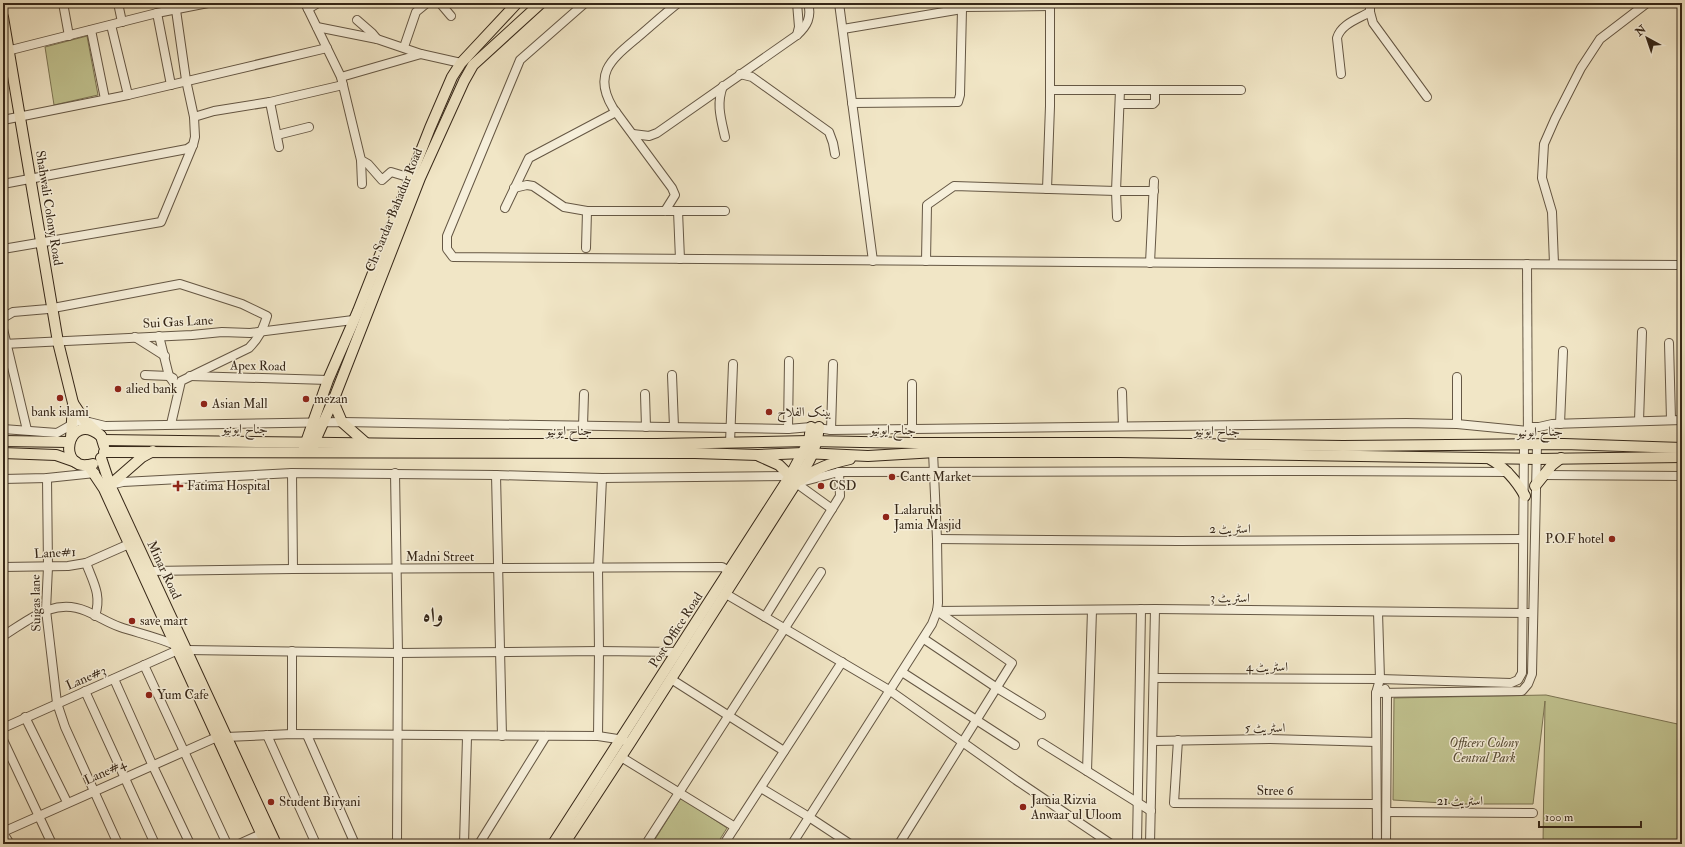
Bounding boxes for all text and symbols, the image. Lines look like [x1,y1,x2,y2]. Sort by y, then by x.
north arrow [1627,18,1667,58]
text: N [1632,22,1650,40]
street label: Ch. Sardar Bahadur Road [362,145,426,274]
street label: Shahwali Colony Road [31,149,66,267]
street label: Sui Gas Lane [142,312,214,332]
street label: Apex Road [229,357,287,375]
place label: alied bank [126,381,178,397]
marker: alied bank [113,384,123,394]
place label: mezan [314,391,348,407]
marker: bank islami [55,393,65,403]
marker: mezan [301,394,311,404]
place label: Asian Mall [211,396,268,412]
marker: Asian Mall [199,399,209,409]
place label: bank islami [31,404,89,420]
place label: بینک الفلاح [777,404,831,423]
marker: بینک الفلاح [764,407,774,417]
street label: جناح ایونیو [220,421,268,440]
street label: جناح ایونیو [868,422,916,441]
street label: جناح ایونیو [544,423,592,442]
street label: جناح ایونیو [1192,423,1240,442]
street label: جناح ایونیو [1515,424,1563,443]
place label: Cantt Market [900,469,971,485]
marker: Cantt Market [887,472,897,482]
place label: Fatima Hospital [187,478,271,495]
place label: CSD [829,478,856,494]
marker: Fatima Hospital [172,480,184,492]
marker: CSD [816,481,826,491]
place label: Lalarukh Jamia Masjid [893,502,962,533]
marker: Lalarukh Jamia Masjid [881,512,891,522]
street label: اسٹریٹ 2 [1209,521,1251,537]
place label: P.O.F hotel [1545,531,1605,547]
marker: P.O.F hotel [1607,534,1617,544]
street label: Minar Road [143,538,185,602]
street label: Lane#1 [34,544,77,562]
street label: Madni Street [406,549,474,565]
street label: Suigas lane [27,574,44,632]
street label: Post Office Road [646,589,707,671]
street label: اسٹریٹ 3 [1210,590,1250,606]
district label: واہ [423,602,443,629]
place label: save mart [140,613,188,629]
marker: save mart [127,616,137,626]
street label: اسٹریٹ 4 [1246,659,1288,675]
street label: Lane#3 [63,662,109,694]
place label: Yum Cafe [157,687,209,703]
marker: Yum Cafe [144,690,154,700]
street label: اسٹریٹ 5 [1245,720,1286,736]
park label: Officers Colony Central Park [1449,735,1519,766]
street label: Lane#4 [82,755,129,788]
street label: Stree 6 [1257,783,1295,799]
place label: Jamia Rizvia Anwaar ul Uloom [1030,792,1122,823]
street label: اسٹریٹ 21 [1437,793,1483,809]
place label: Student Biryani [279,794,361,811]
marker: Student Biryani [266,797,276,807]
marker: Jamia Rizvia Anwaar ul Uloom [1018,802,1028,812]
scale bar [1539,803,1641,829]
text: 100 m [1545,810,1574,825]

